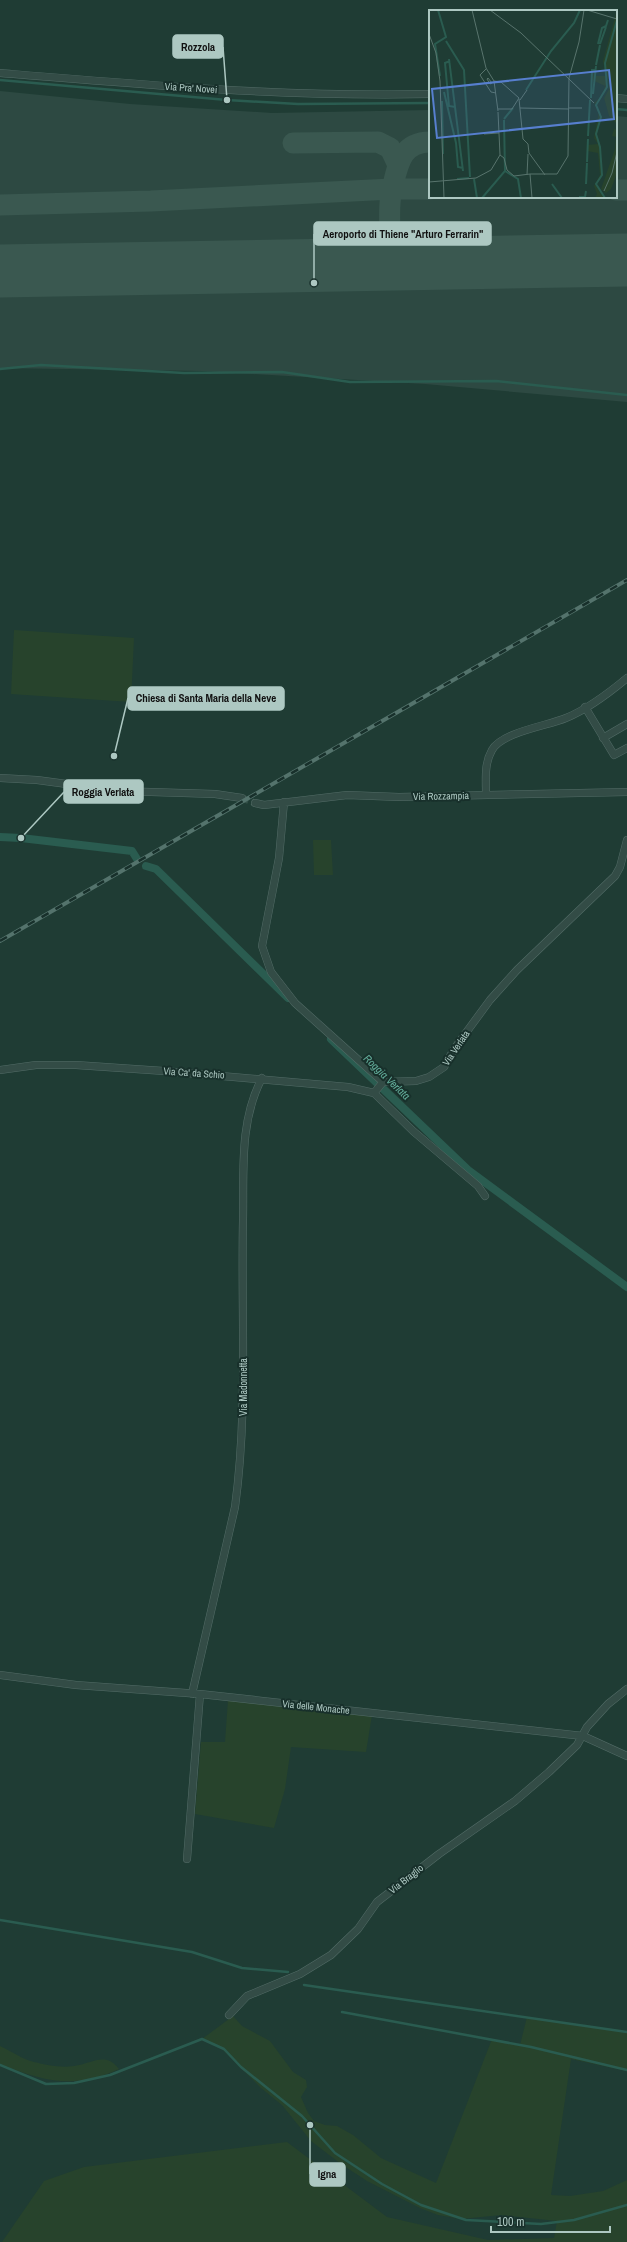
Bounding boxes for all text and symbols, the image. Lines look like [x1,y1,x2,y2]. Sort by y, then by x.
inset map [429,10,617,198]
callout: Rozzola [173,35,223,58]
text: Rozzola [181,40,215,54]
street label: Via Pra' Novei [164,80,218,96]
callout: Aeroporto di Thiene "Arturo Ferrarin" [314,222,491,245]
text: Aeroporto di Thiene "Arturo Ferrarin" [323,227,483,241]
callout: Chiesa di Santa Maria della Neve [128,687,284,710]
text: Chiesa di Santa Maria della Neve [136,691,276,705]
callout: Roggia Verlata [64,780,143,803]
text: Roggia Verlata [72,785,134,799]
street label: Via Rozzampia [413,789,470,803]
street label: Via Verlata [439,1027,473,1068]
water label: Roggia Verlata [361,1051,413,1103]
street label: Via Ca' da Schio [163,1064,225,1082]
street label: Via Madonnetta [237,1358,250,1416]
street label: Via delle Monache [282,1697,351,1717]
street label: Via Braglio [386,1861,426,1897]
callout: Igna [310,2163,345,2186]
text: Igna [318,2167,336,2181]
scale bar [491,2208,610,2234]
text: 100 m [497,2214,524,2230]

